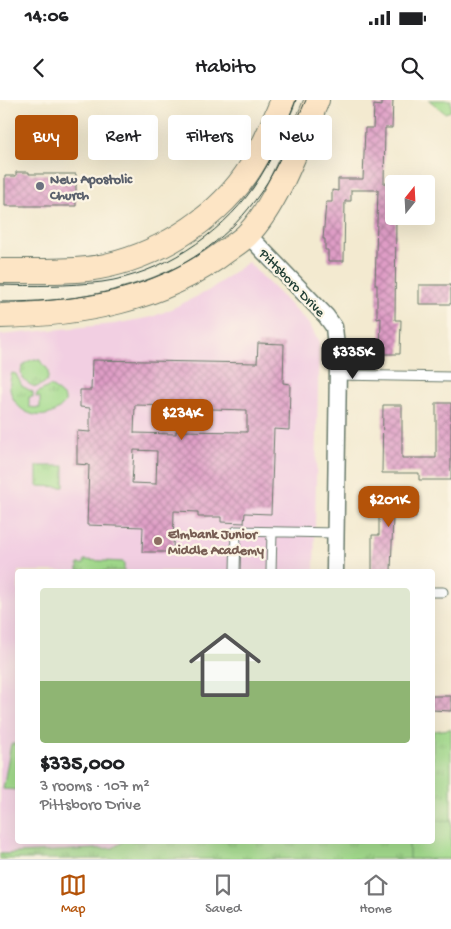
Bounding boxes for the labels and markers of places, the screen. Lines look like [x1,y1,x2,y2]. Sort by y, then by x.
place label: New Apostolic Church [49,172,133,205]
marker: New Apostolic Church [34,180,46,192]
pin: $335K [318,338,388,380]
pin: $234K [147,398,217,441]
pin: $201K [354,486,424,528]
place label: Elmbank Junior Middle Academy [168,527,264,560]
marker: Elmbank Junior Middle Academy [152,535,164,547]

